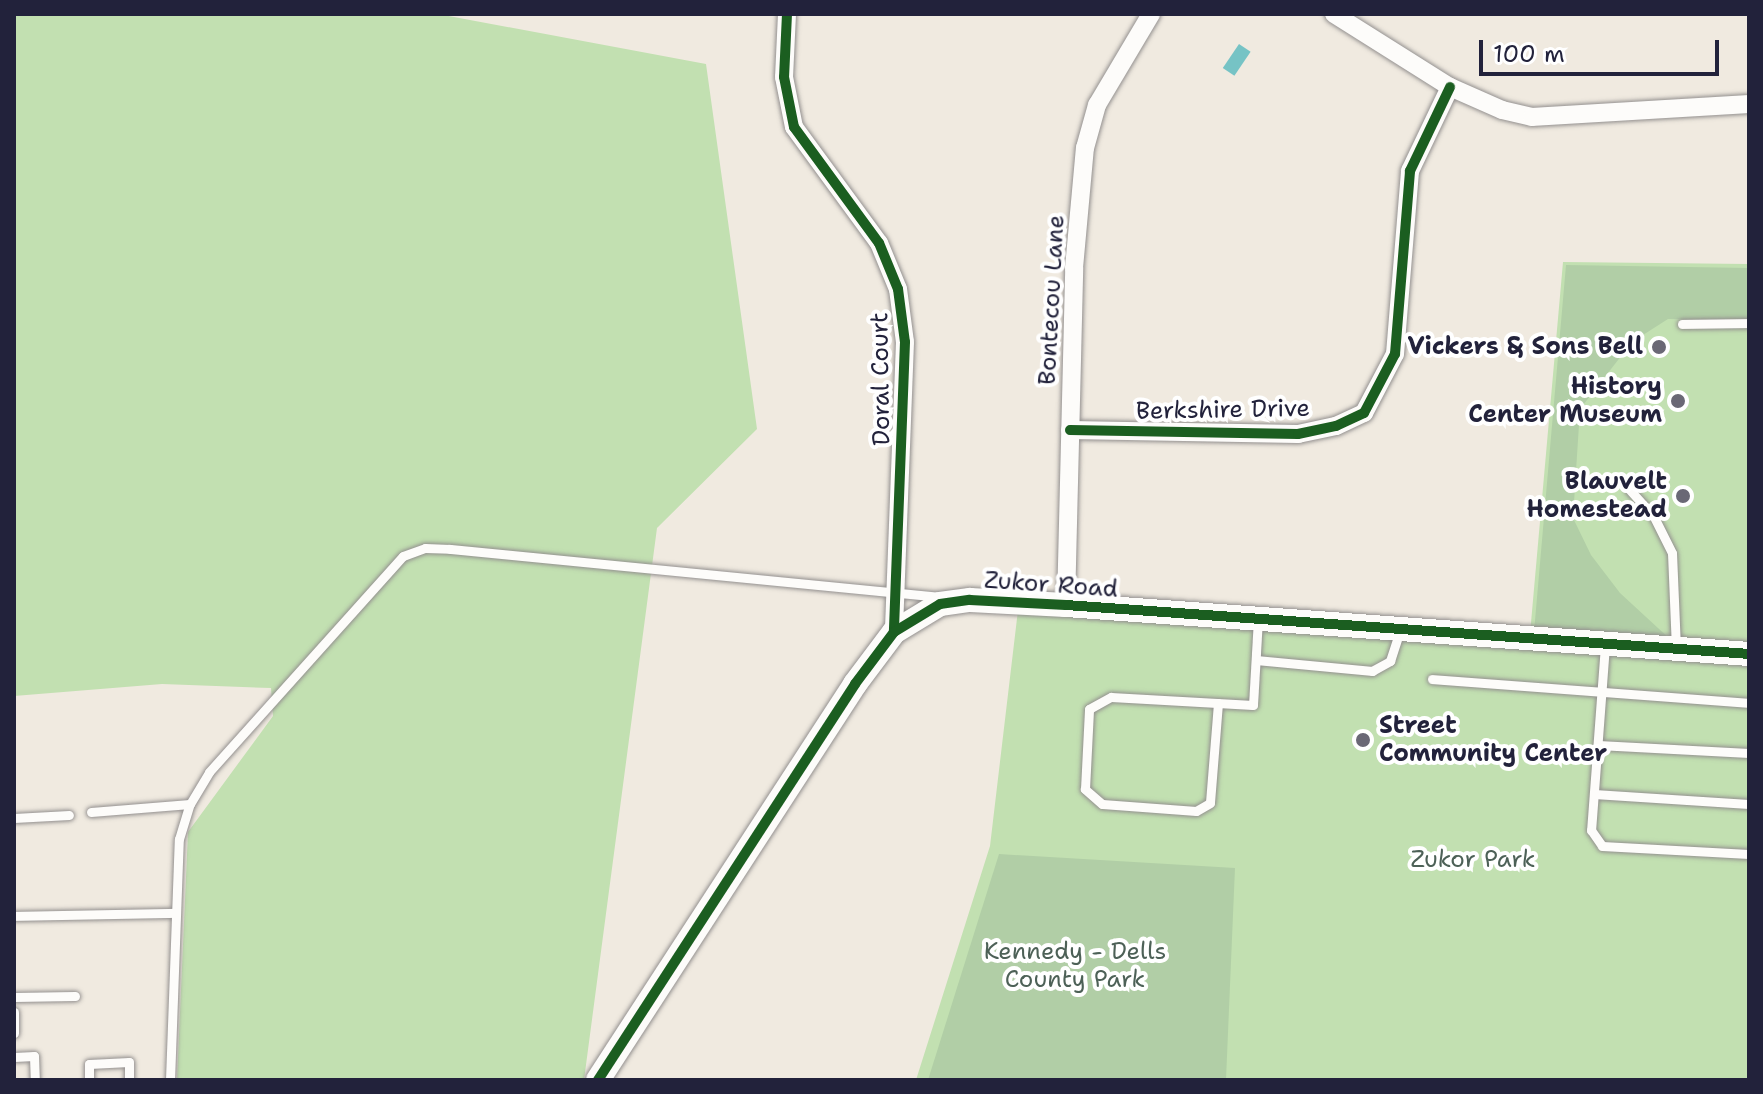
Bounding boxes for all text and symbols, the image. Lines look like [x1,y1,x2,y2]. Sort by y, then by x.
scale bar [1483,24,1723,74]
text: 100 m [1493,38,1565,70]
street label: Bontecou Lane [1033,214,1071,386]
street label: Doral Court [865,312,897,446]
place label: Vickers & Sons Bell [1408,333,1643,361]
marker: Vickers & Sons Bell [1650,338,1668,356]
place label: History Center Museum [1468,373,1662,429]
marker: History Center Museum [1669,392,1687,410]
street label: Berkshire Drive [1136,394,1310,426]
place label: Blauvelt Homestead [1527,468,1667,524]
marker: Blauvelt Homestead [1674,487,1692,505]
street label: Zukor Road [983,566,1119,604]
place label: Street Community Center [1379,712,1607,768]
marker: Street Community Center [1354,731,1372,749]
park label: Zukor Park [1410,846,1536,874]
park label: Kennedy - Dells County Park [984,938,1166,994]

